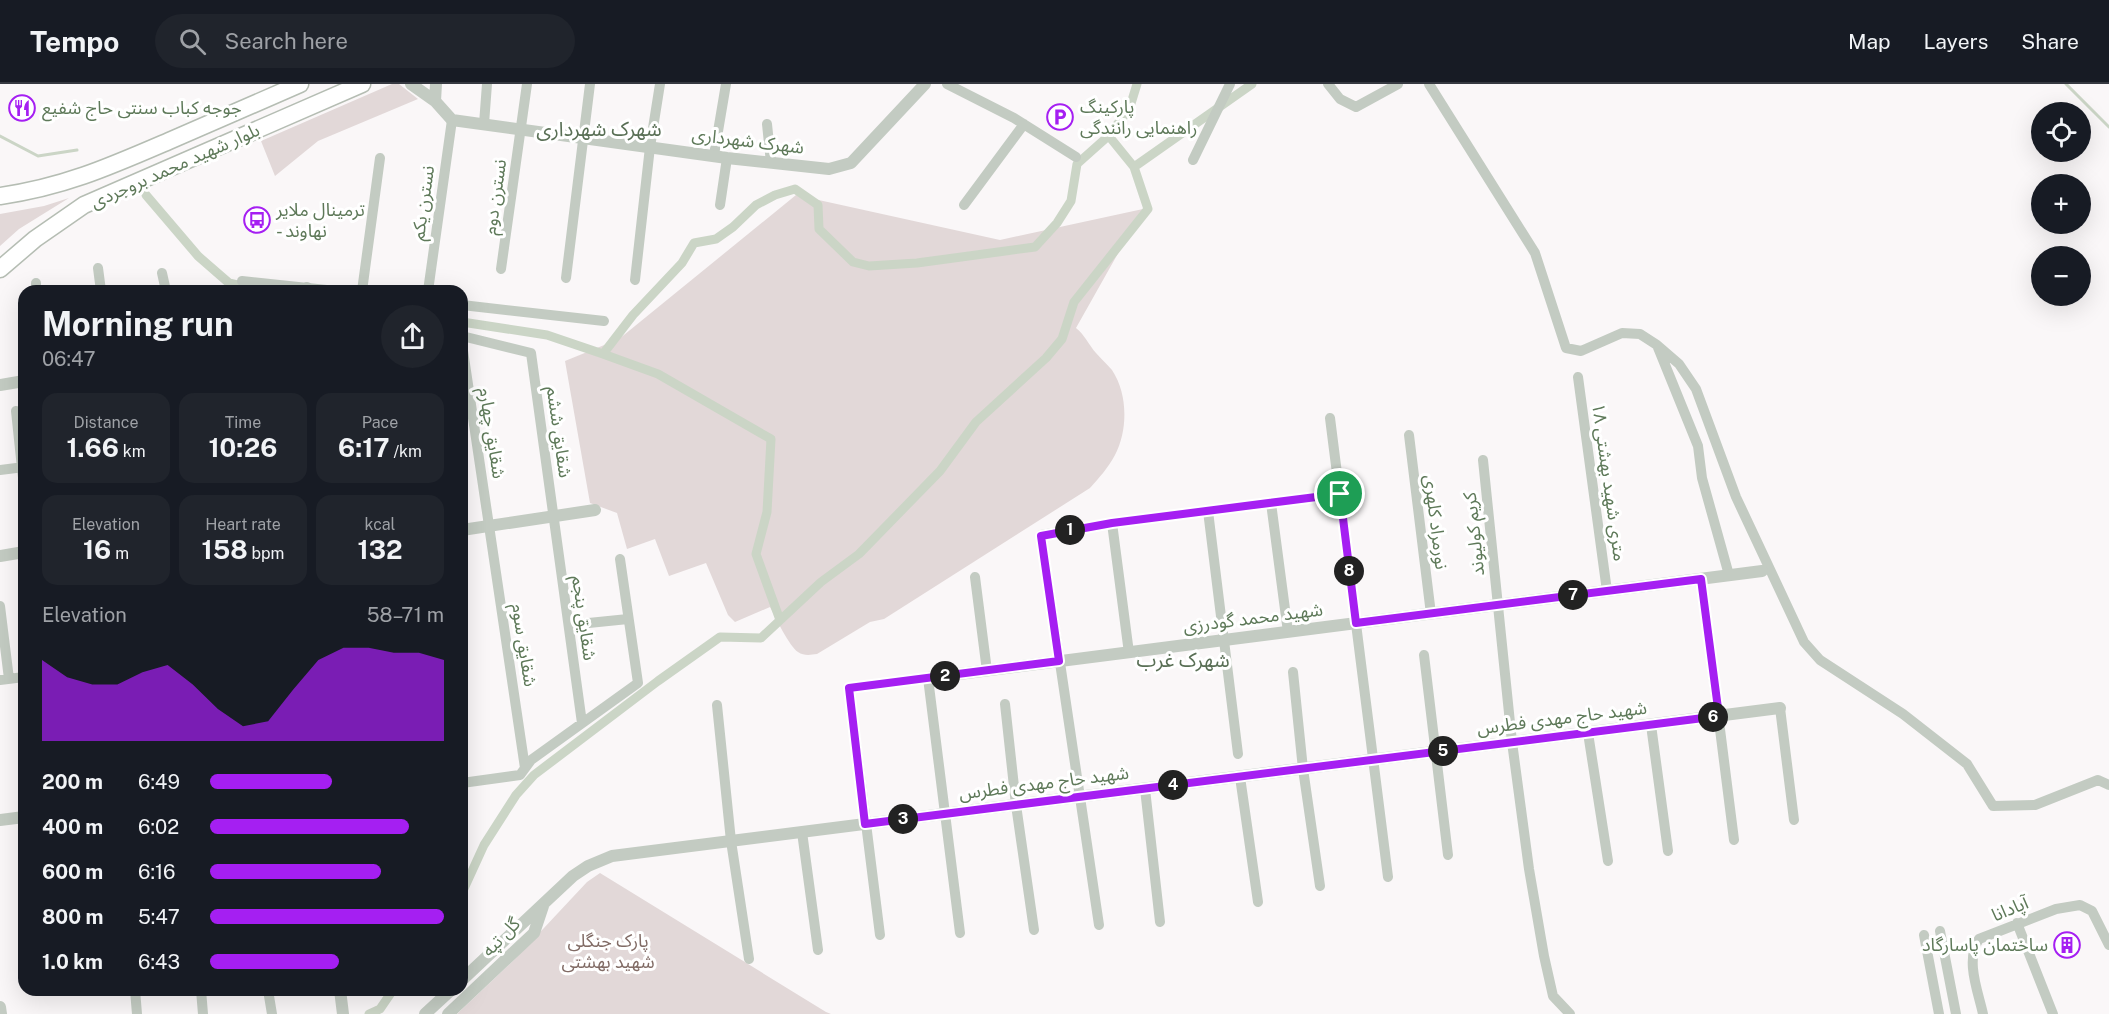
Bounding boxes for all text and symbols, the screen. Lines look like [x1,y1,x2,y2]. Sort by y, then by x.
search box [155,14,575,68]
text: Tempo [30,25,119,58]
icon: search [176,25,209,58]
text: Search here [224,28,348,54]
text: Map [1848,29,1891,54]
text: Layers [1924,29,1988,54]
text: Share [2021,29,2079,54]
restaurant icon: جوجه کباب سنتی حاج شفیع [7,93,37,123]
place label: پارکینگ راهنمایی رانندگی [1080,96,1197,139]
place label: جوجه کباب سنتی حاج شفیع [42,97,242,122]
parking icon: پارکینگ راهنمایی رانندگی [1045,102,1075,132]
map controls [2031,102,2091,306]
button: locate [2031,102,2091,162]
district label: شهرک شهرداری [536,117,662,141]
street label: بلوار شهید محمد بروجردی [87,119,263,213]
street label: شهرک شهرداری [691,123,805,159]
street label: نسترن دوم [479,158,514,237]
street label: نسترن یکم [407,164,441,242]
button: + [2031,174,2091,234]
place label: ترمینال ملایر - نهاوند [275,199,365,241]
bus stop icon: ترمینال ملایر - نهاوند [242,205,272,235]
button: − [2031,246,2091,306]
text: Morning run [42,305,234,343]
button: share [381,305,444,368]
text: 06:47 [42,347,96,371]
street label: شقایق ششم [540,385,576,479]
street label: شقایق چهارم [471,386,510,481]
street label: ۱۸ متری شهید بهشتی [1587,402,1631,562]
text: Distance [74,413,138,432]
text: Time [225,413,261,432]
text: Pace [362,413,398,432]
text: 1.66 [66,432,119,463]
text: 10:26 [208,432,278,463]
text: 6:17 [338,432,390,463]
text: km [119,442,146,461]
text: /km [390,442,422,461]
pin [1314,468,1365,519]
street label: نورمراد کلهری [1419,473,1453,571]
icon: arrive [1323,477,1356,510]
street label: کریم کولیوند [1459,490,1491,577]
text: Elevation [72,515,140,534]
text: Heart rate [205,515,281,534]
text: kcal [365,515,395,534]
pin: 1 [1055,515,1085,545]
text: 1 [1067,520,1073,539]
text: 16 [83,534,111,565]
text: 158 [202,534,248,565]
text: 132 [358,534,402,565]
text: m [111,544,129,563]
text: bpm [248,544,284,563]
pin: 8 [1334,556,1364,586]
text: 8 [1344,561,1354,580]
street label: شقایق پنجم [565,574,601,662]
pin: 7 [1558,580,1588,610]
text: 7 [1568,585,1578,604]
street label: شهید محمد گودرزی [1182,599,1324,637]
street label: شقایق سوم [504,602,541,689]
text: Elevation [42,603,127,627]
text: 58–71 m [367,603,444,627]
district label: شهرک غرب [1136,648,1230,672]
pin: 2 [930,661,960,691]
text: 2 [940,666,950,685]
street label: شهید حاج مهدی فطرس [1476,697,1648,741]
pin: 6 [1698,702,1728,732]
text: 6 [1708,707,1718,726]
pin: 5 [1428,736,1458,766]
text: 5 [1438,741,1448,760]
street label: شهید حاج مهدی فطرس [958,762,1130,806]
text: 200 m [42,770,103,794]
text: 6:49 [138,770,180,794]
pin: 4 [1158,770,1188,800]
text: 4 [1168,775,1178,794]
pin: 3 [888,804,918,834]
text: 3 [898,809,908,828]
text: 400 m [42,815,103,839]
text: 6:02 [138,815,179,839]
text: 600 m [42,860,103,884]
text: 6:16 [138,860,176,884]
street label: آپادانا [1988,891,2032,926]
text: 800 m [42,905,104,929]
text: 5:47 [138,905,180,929]
street label: گل تپه [477,912,525,961]
park label: پارک جنگلی شهید بهشتی [561,930,655,973]
building icon: ساختمان پاسارگاد [2052,930,2082,960]
place label: ساختمان پاسارگاد [1922,934,2048,956]
text: 1.0 km [42,950,103,974]
text: 6:43 [138,950,180,974]

